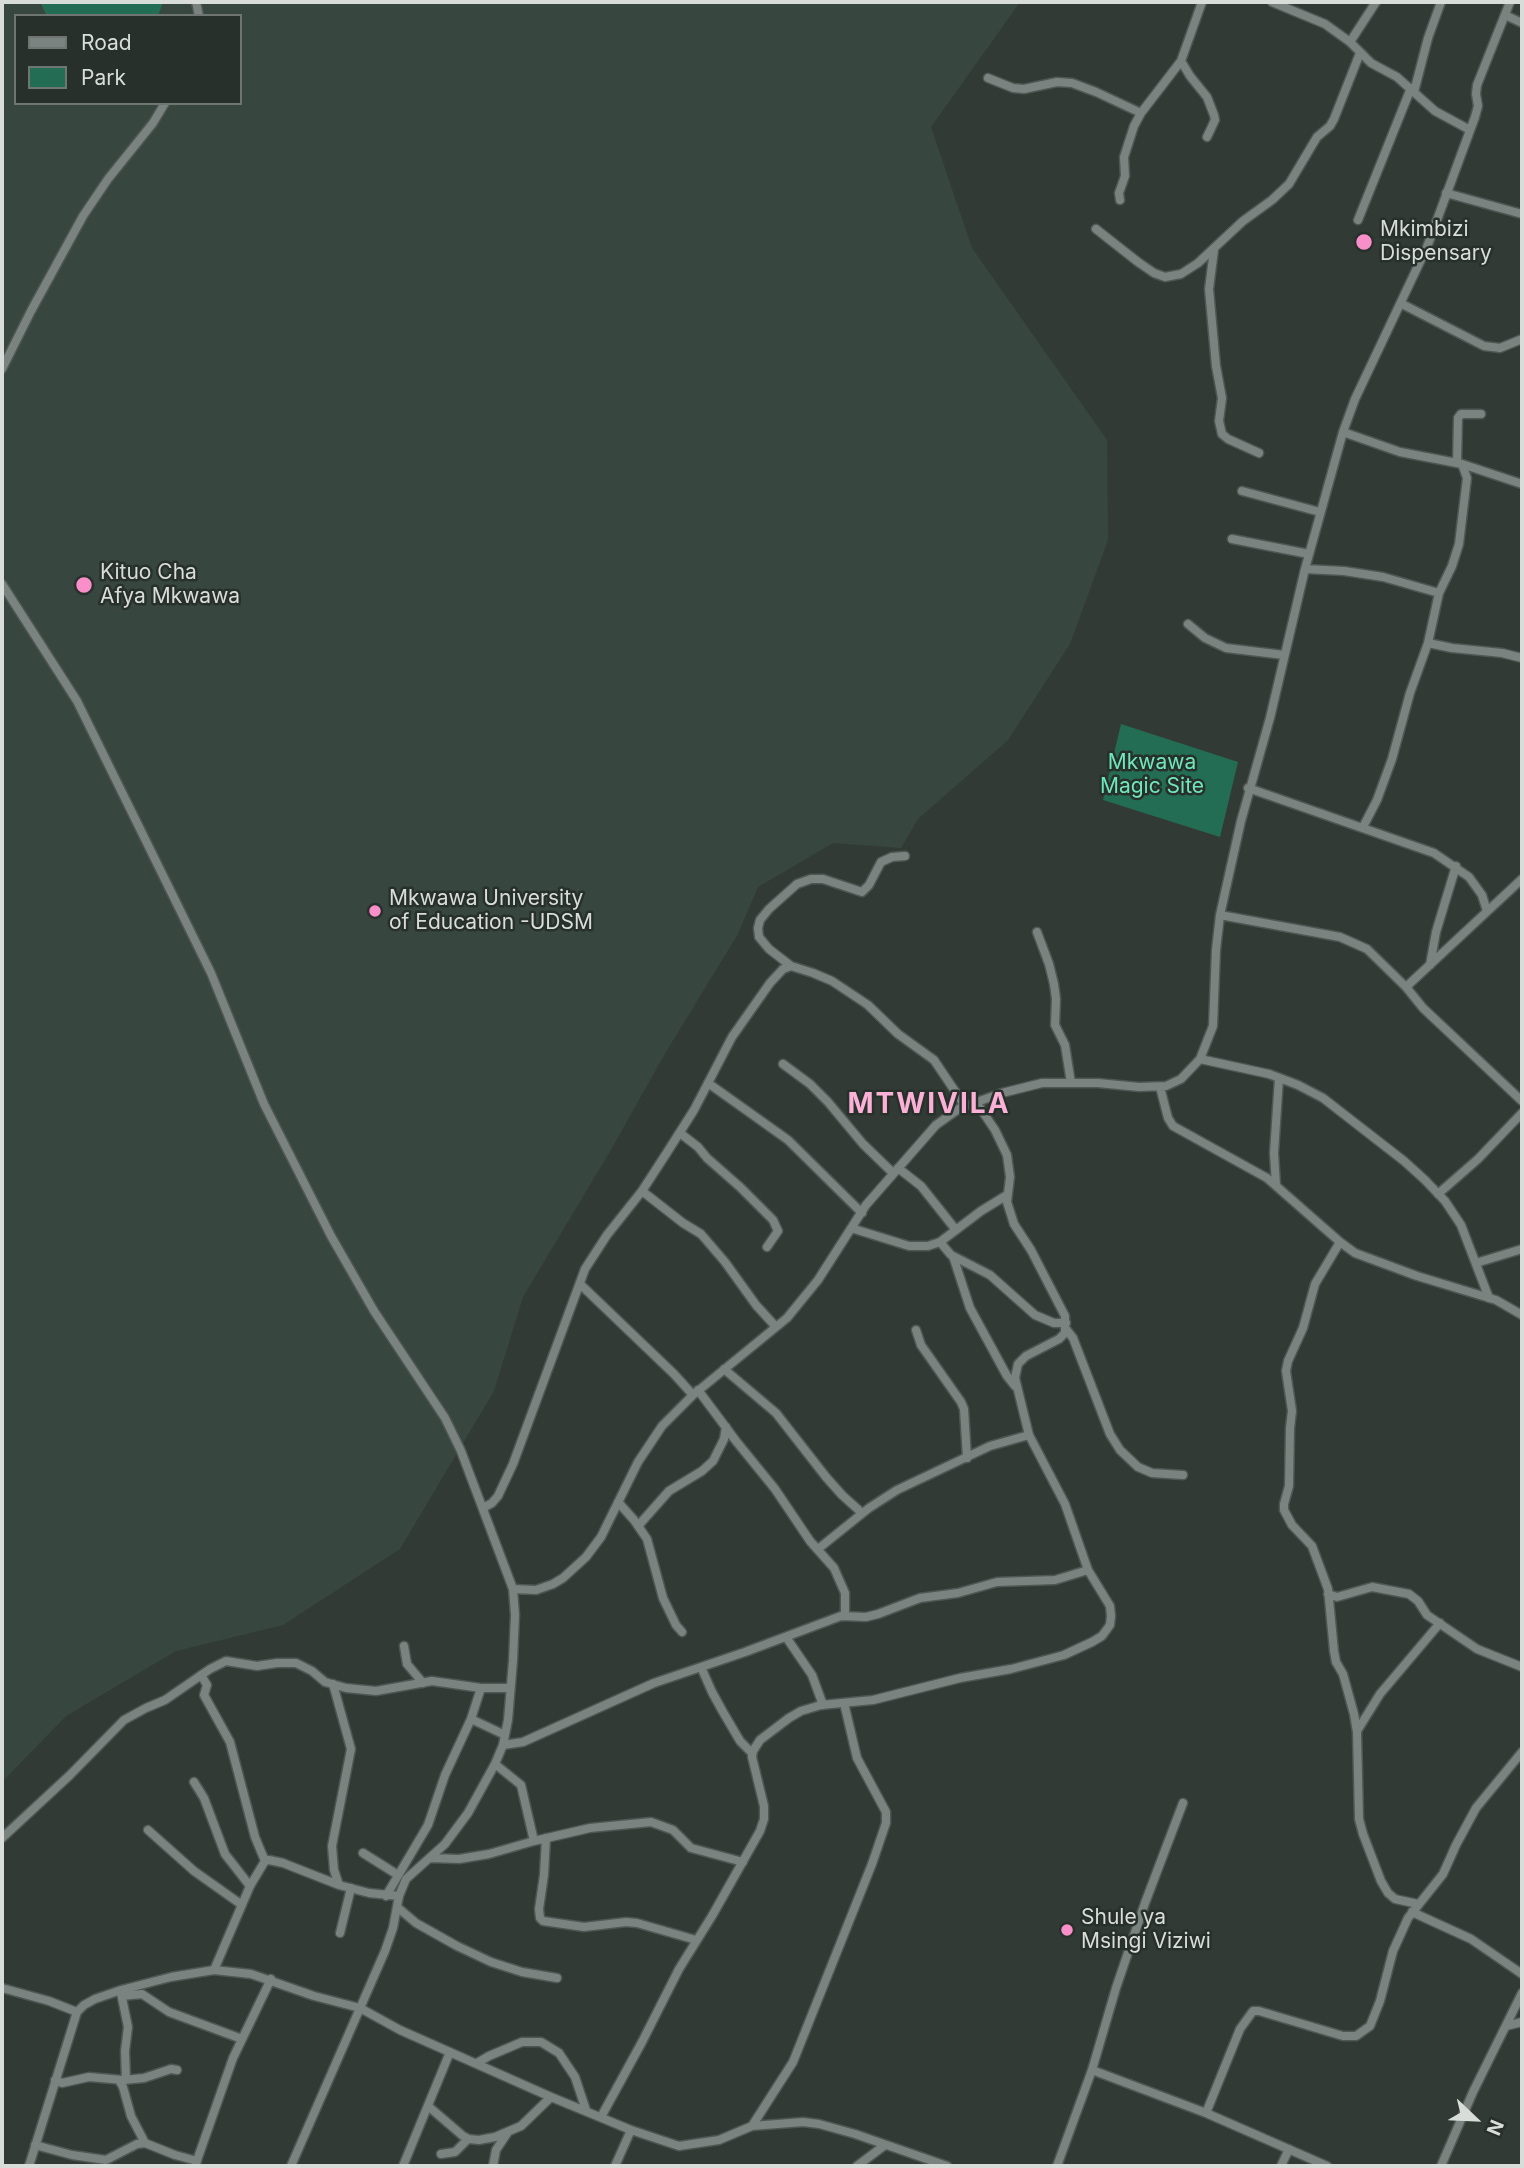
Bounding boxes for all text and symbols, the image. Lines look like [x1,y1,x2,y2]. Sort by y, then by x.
legend [14,14,242,105]
text: Road [81,30,132,55]
text: Park [81,65,126,90]
place label: Mkimbizi Dispensary [1380,217,1492,267]
marker: Mkimbizi Dispensary [1354,232,1374,252]
place label: Kituo Cha Afya Mkwawa [100,560,240,610]
marker: Kituo Cha Afya Mkwawa [74,575,94,595]
park label: Mkwawa Magic Site [1100,750,1204,800]
place label: Mkwawa University of Education -UDSM [389,886,593,936]
marker: Mkwawa University of Education -UDSM [367,903,383,919]
district label: MTWIVILA [848,1088,1010,1122]
place label: Shule ya Msingi Viziwi [1081,1905,1211,1955]
marker: Shule ya Msingi Viziwi [1059,1922,1075,1938]
north arrow [1440,2084,1510,2154]
text: N [1481,2116,1508,2139]

